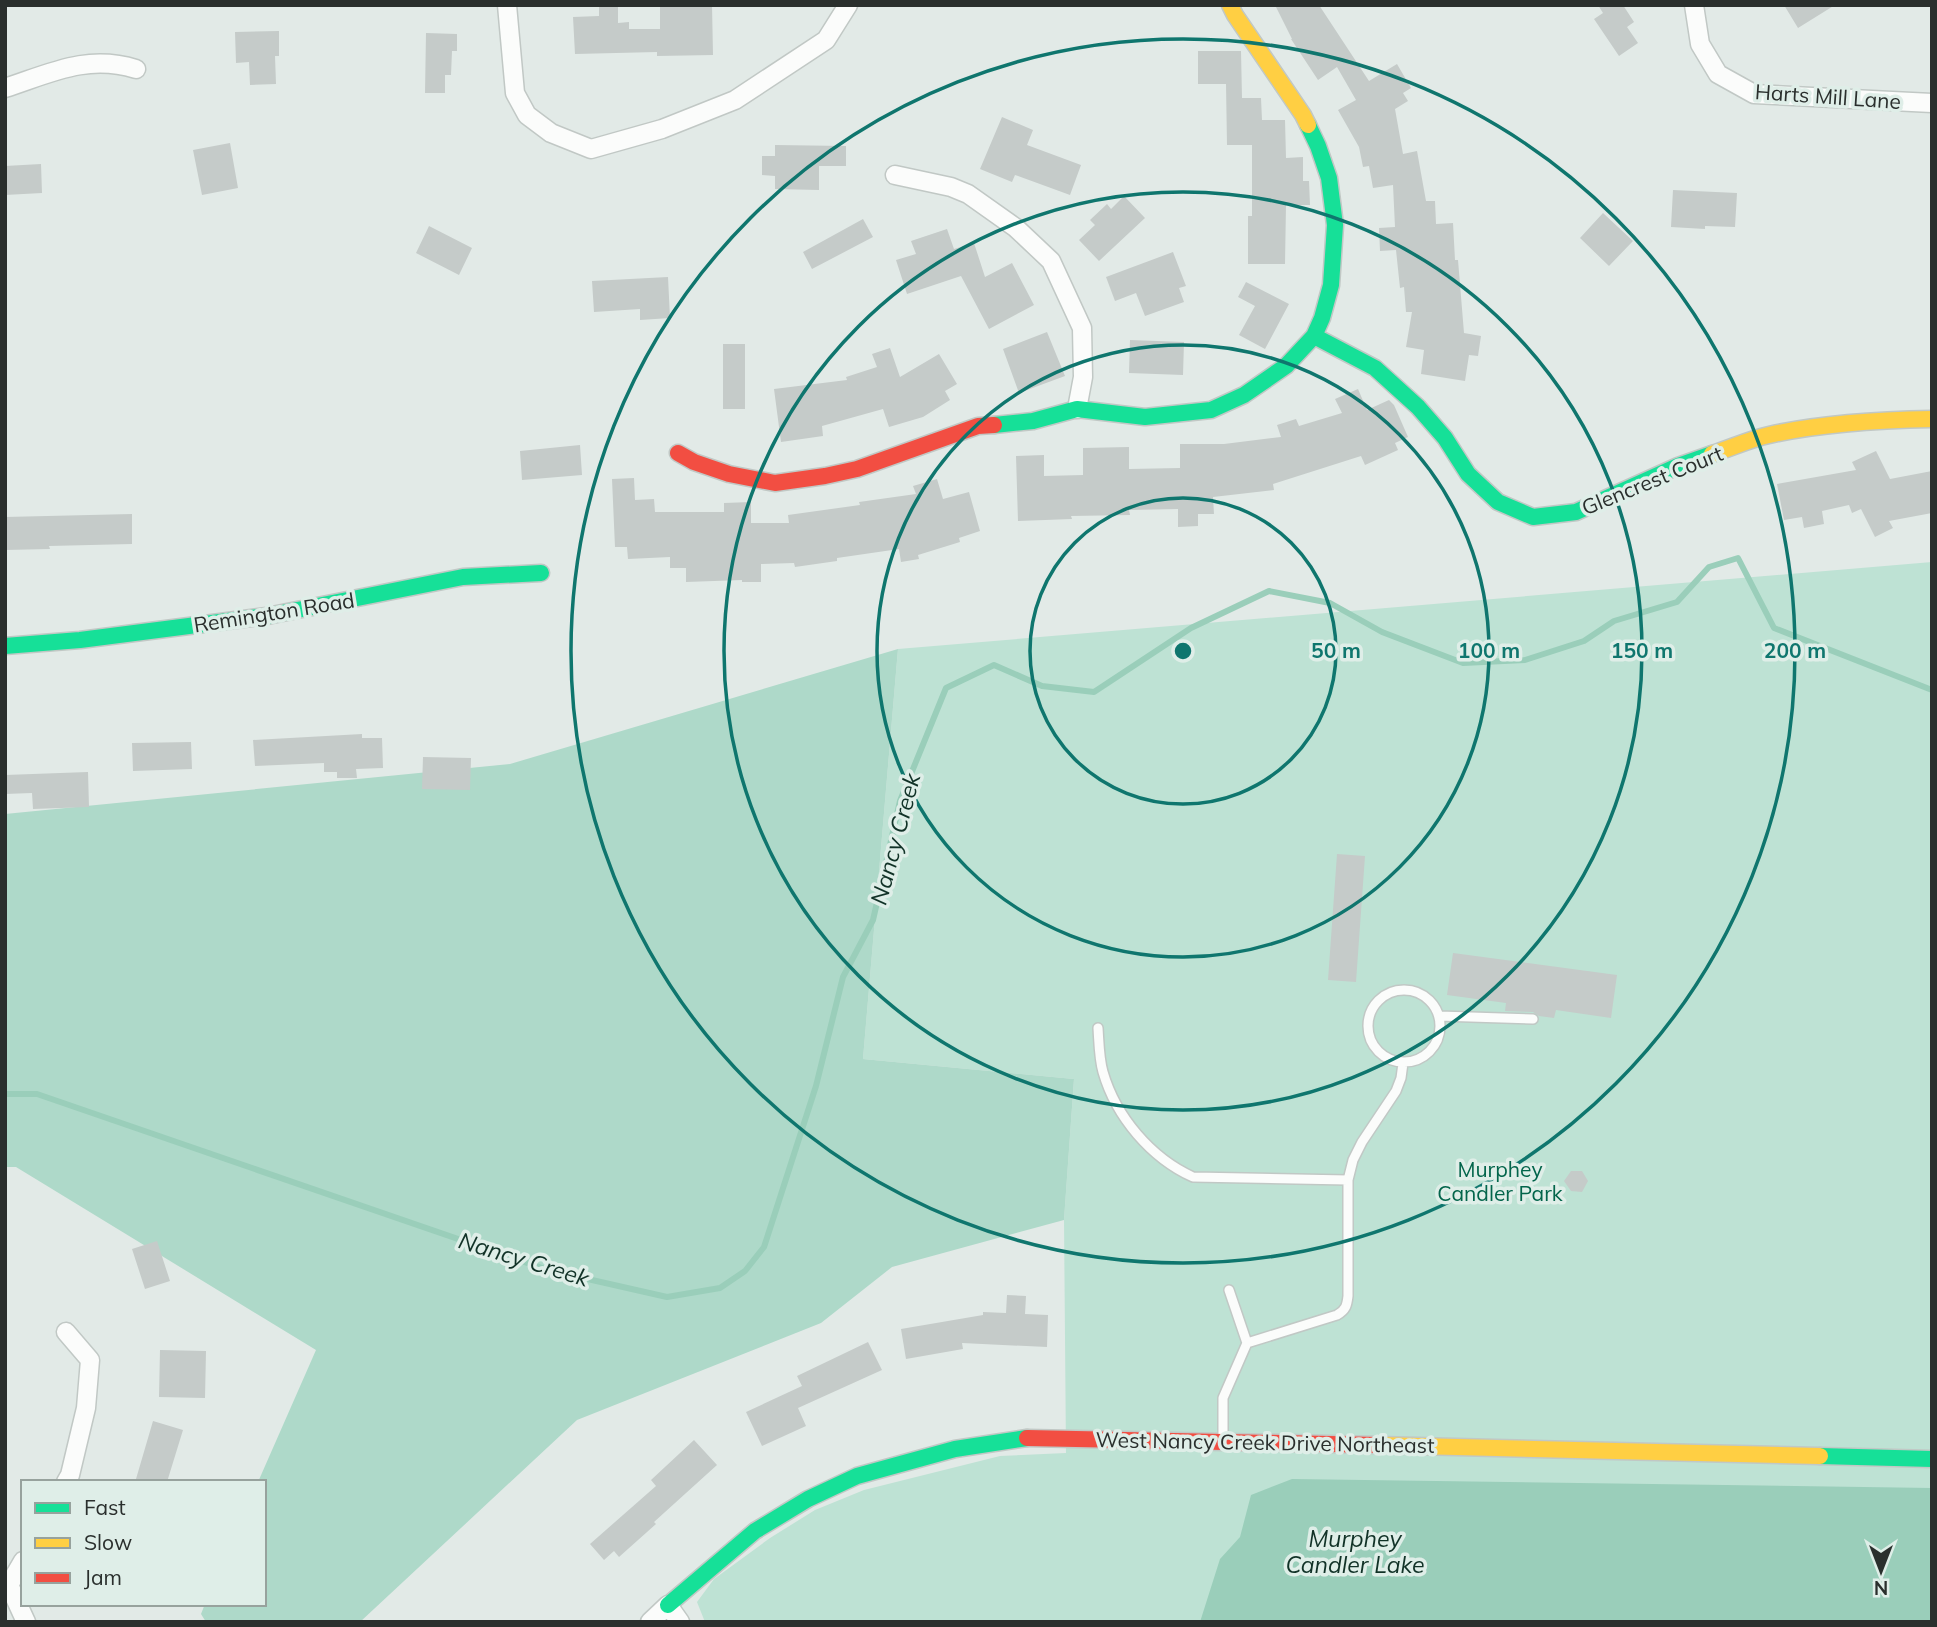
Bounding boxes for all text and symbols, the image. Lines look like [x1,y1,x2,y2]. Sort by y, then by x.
street label: Harts Mill Lane [1754,78,1902,114]
street label: Glencrest Court [1578,440,1726,520]
street label: Remington Road [192,586,356,638]
text: 50 m [1311,637,1361,663]
text: 100 m [1458,637,1520,663]
text: 150 m [1611,637,1673,663]
text: 200 m [1764,637,1826,663]
centre of rings [1171,639,1195,663]
water label: Nancy Creek [864,769,927,908]
park label: Murphey Candler Park [1437,1156,1563,1206]
water label: Nancy Creek [455,1225,594,1293]
street label: West Nancy Creek Drive Northeast [1095,1426,1435,1458]
legend [21,1480,266,1606]
text: Fast [84,1494,126,1520]
water label: Murphey Candler Lake [1285,1524,1425,1579]
text: Slow [84,1529,132,1555]
north arrow [1846,1536,1916,1606]
text: Jam [84,1564,122,1590]
text: N [1874,1576,1888,1600]

